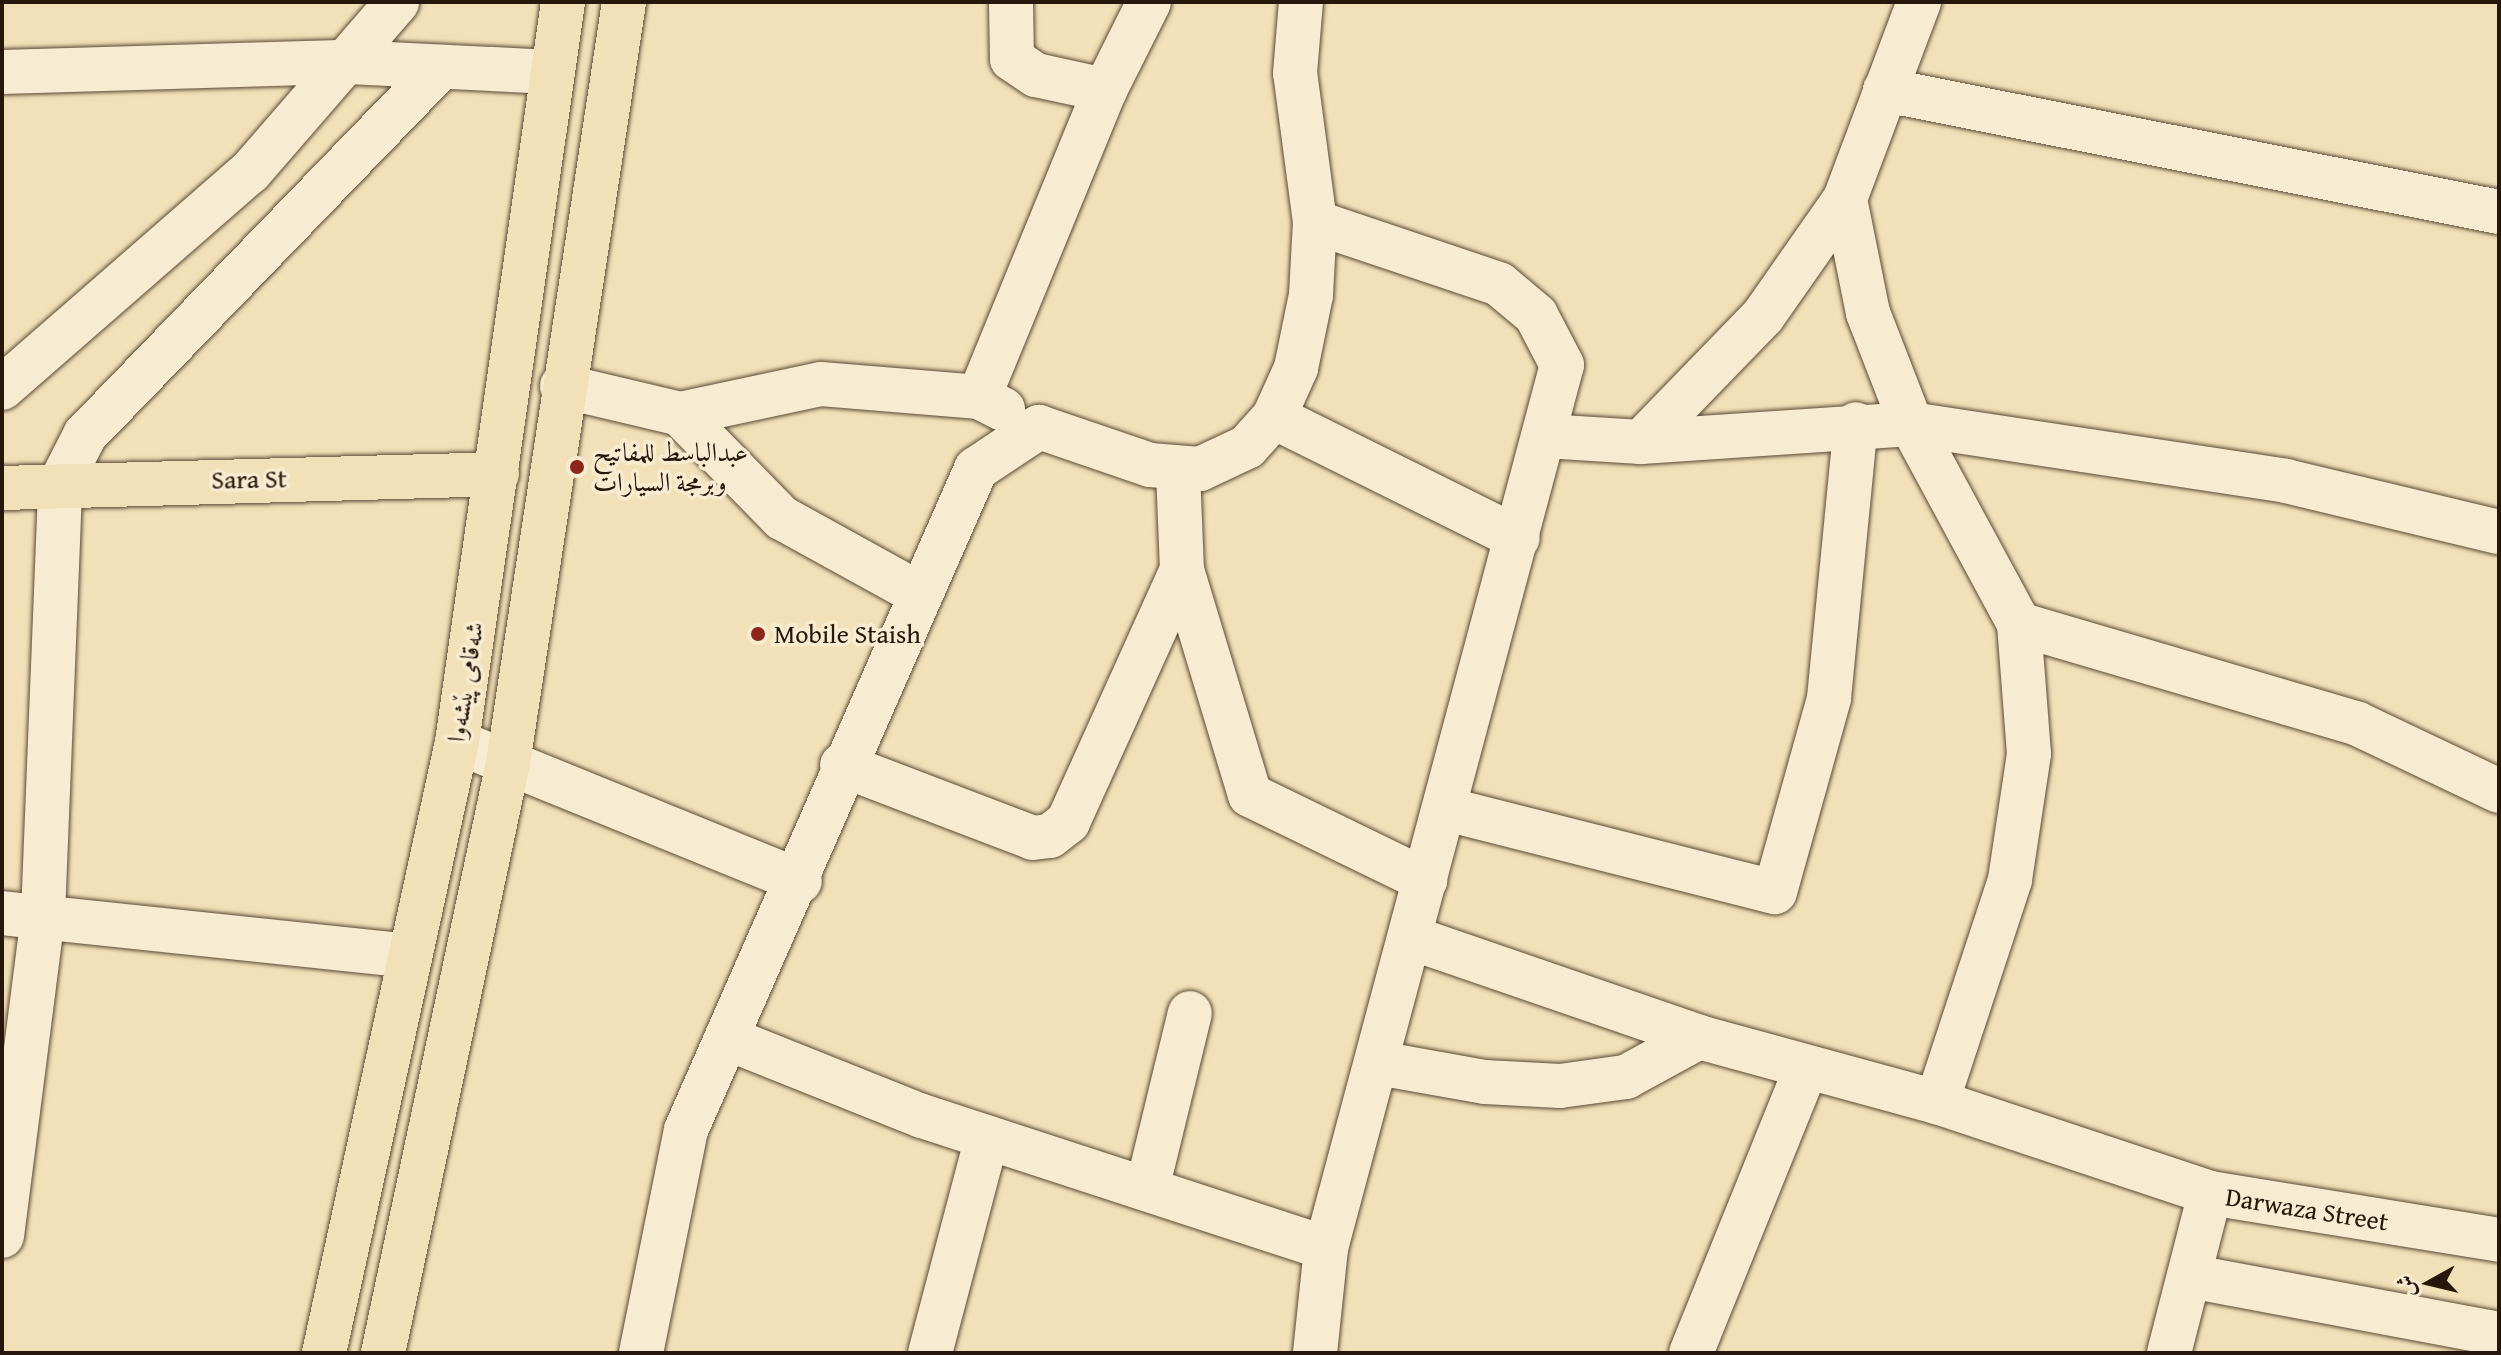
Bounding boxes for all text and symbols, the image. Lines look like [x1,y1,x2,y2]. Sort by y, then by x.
place label: عبدالباسط للمفاتيح وبرمجة السيارات [593,436,748,498]
marker: عبدالباسط للمفاتيح وبرمجة السيارات [568,458,586,476]
street label: Sara St [211,463,287,495]
place label: Mobile Staish [774,618,921,650]
street label: شەقامی پێشەوا [440,620,490,744]
marker: Mobile Staish [749,625,767,643]
street label: Darwaza Street [2223,1181,2391,1237]
north arrow [2389,1243,2469,1323]
text: ش [2388,1273,2423,1299]

